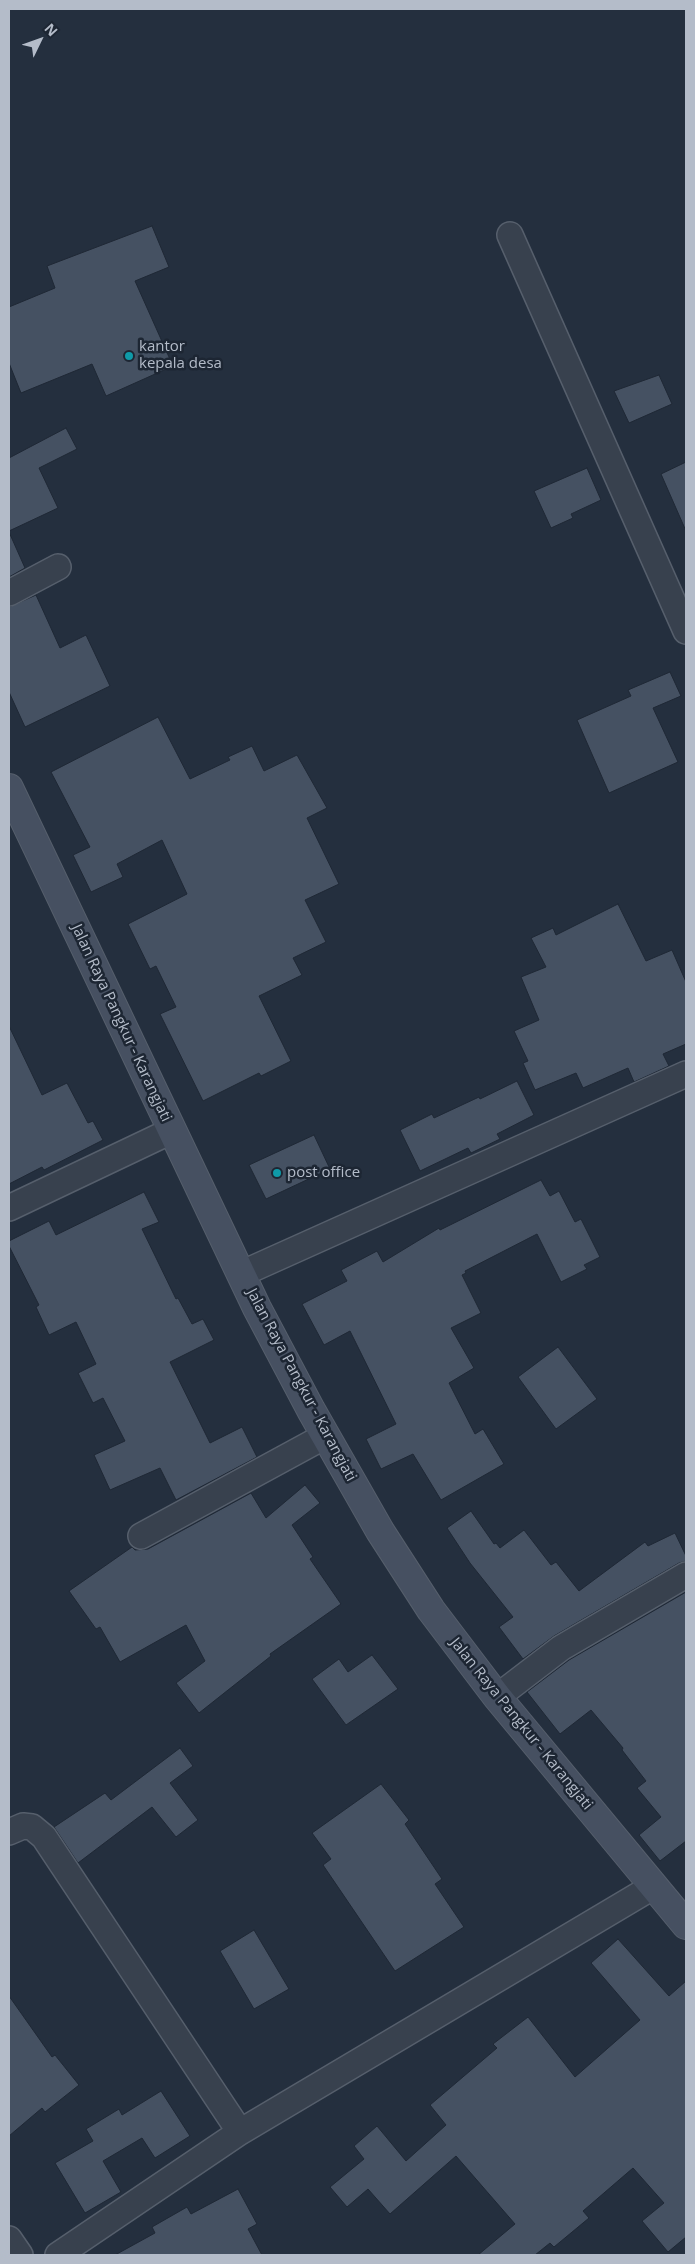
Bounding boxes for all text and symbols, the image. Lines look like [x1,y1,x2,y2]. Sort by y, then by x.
north arrow [15,15,65,65]
text: N [41,19,62,40]
place label: kantor kepala desa [139,338,222,373]
marker: kantor kepala desa [123,350,135,362]
street label: Jalan Raya Pangkur - Karangjati [67,921,175,1125]
place label: post office [287,1164,360,1182]
marker: post office [271,1167,283,1179]
street label: Jalan Raya Pangkur - Karangjati [242,1285,360,1485]
street label: Jalan Raya Pangkur - Karangjati [446,1634,596,1814]

